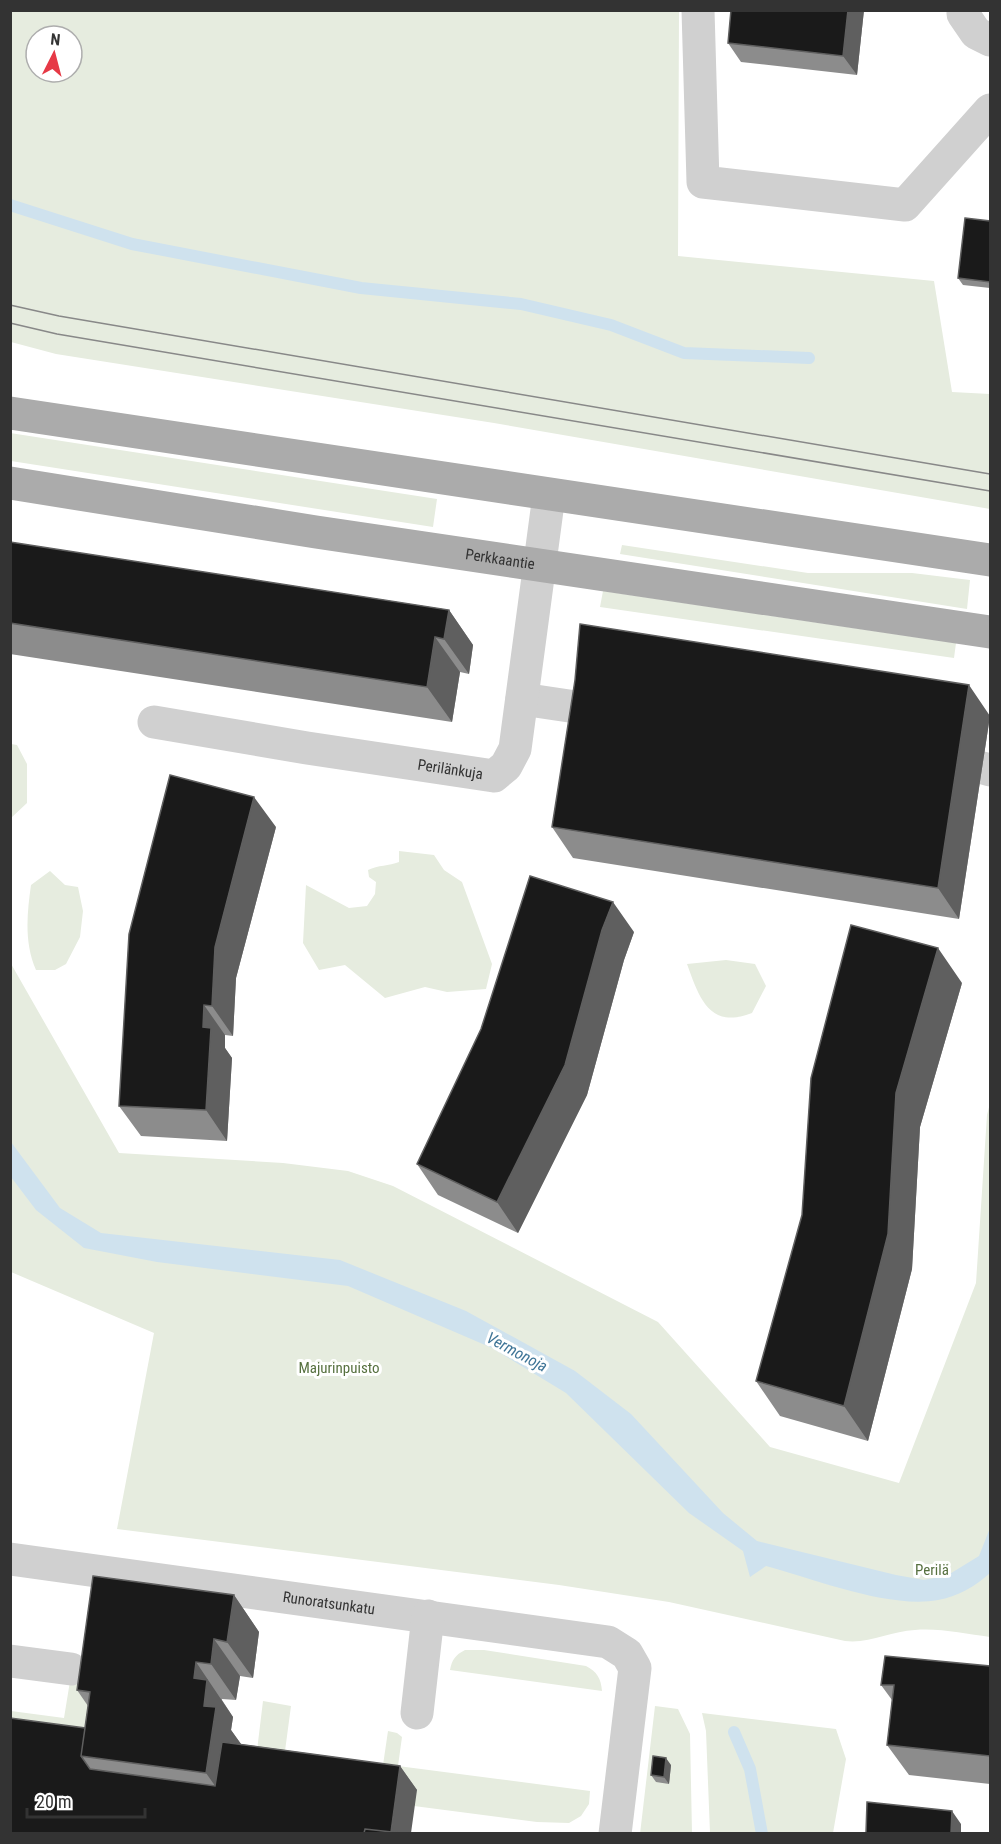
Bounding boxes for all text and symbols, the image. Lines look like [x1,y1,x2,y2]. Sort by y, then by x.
north arrow [24,24,84,84]
text: N [50,30,61,50]
street label: Perkkaantie [464,545,536,573]
street label: Perilänkuja [416,756,484,783]
water label: Vermonoja [483,1328,551,1376]
park label: Majurinpuisto [298,1359,380,1377]
park label: Perilä [915,1561,949,1579]
street label: Runoratsunkatu [282,1588,376,1619]
scale bar [27,1781,146,1819]
text: 20 m [36,1791,71,1812]

